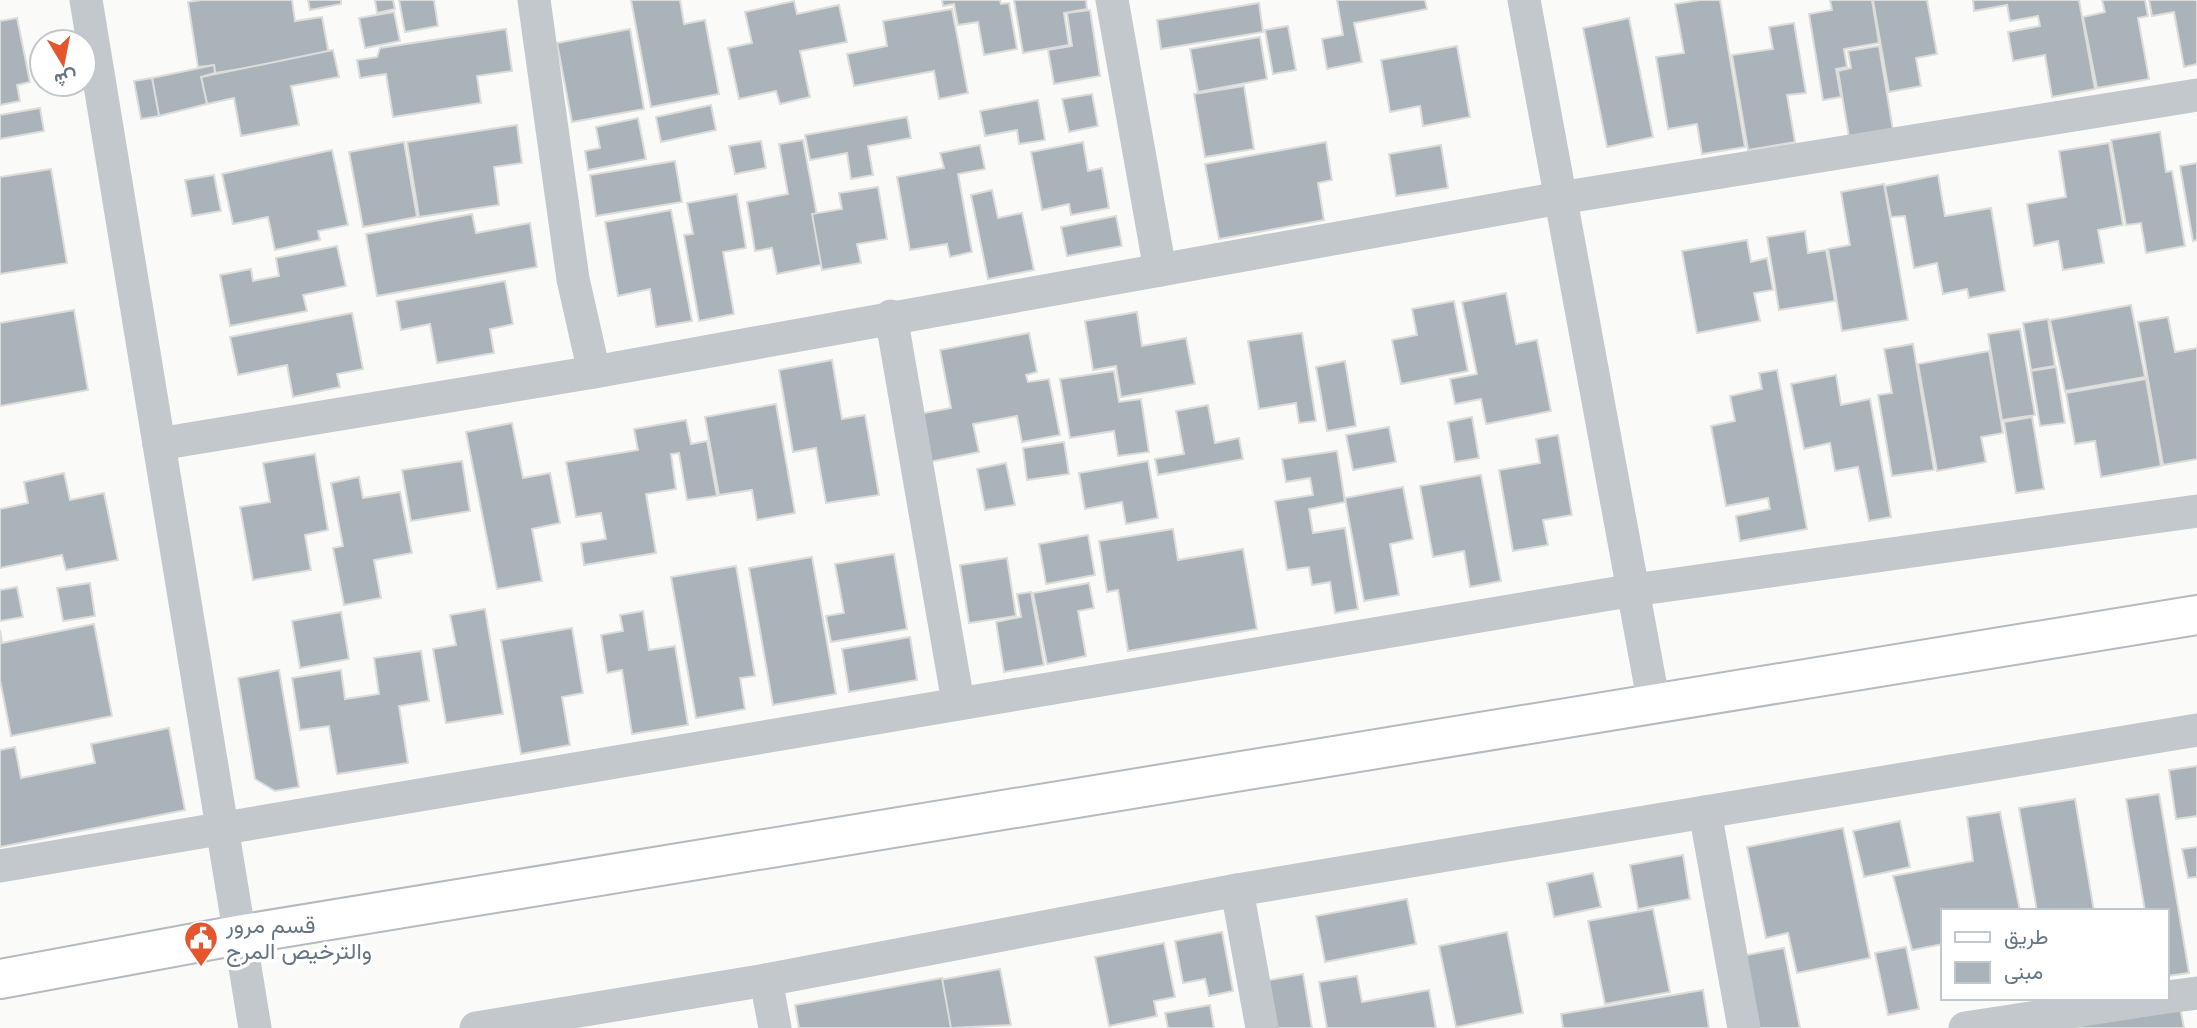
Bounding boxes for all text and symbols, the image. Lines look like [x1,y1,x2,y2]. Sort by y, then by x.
north arrow [28,28,98,98]
text: ش [52,64,79,95]
place label: قسم مرور والترخيص المرج [225,909,372,967]
legend [1941,909,2169,1000]
public building icon: قسم مرور والترخيص المرج [182,919,220,968]
text: طريق [2004,922,2049,951]
text: مبنى [2004,957,2043,986]

